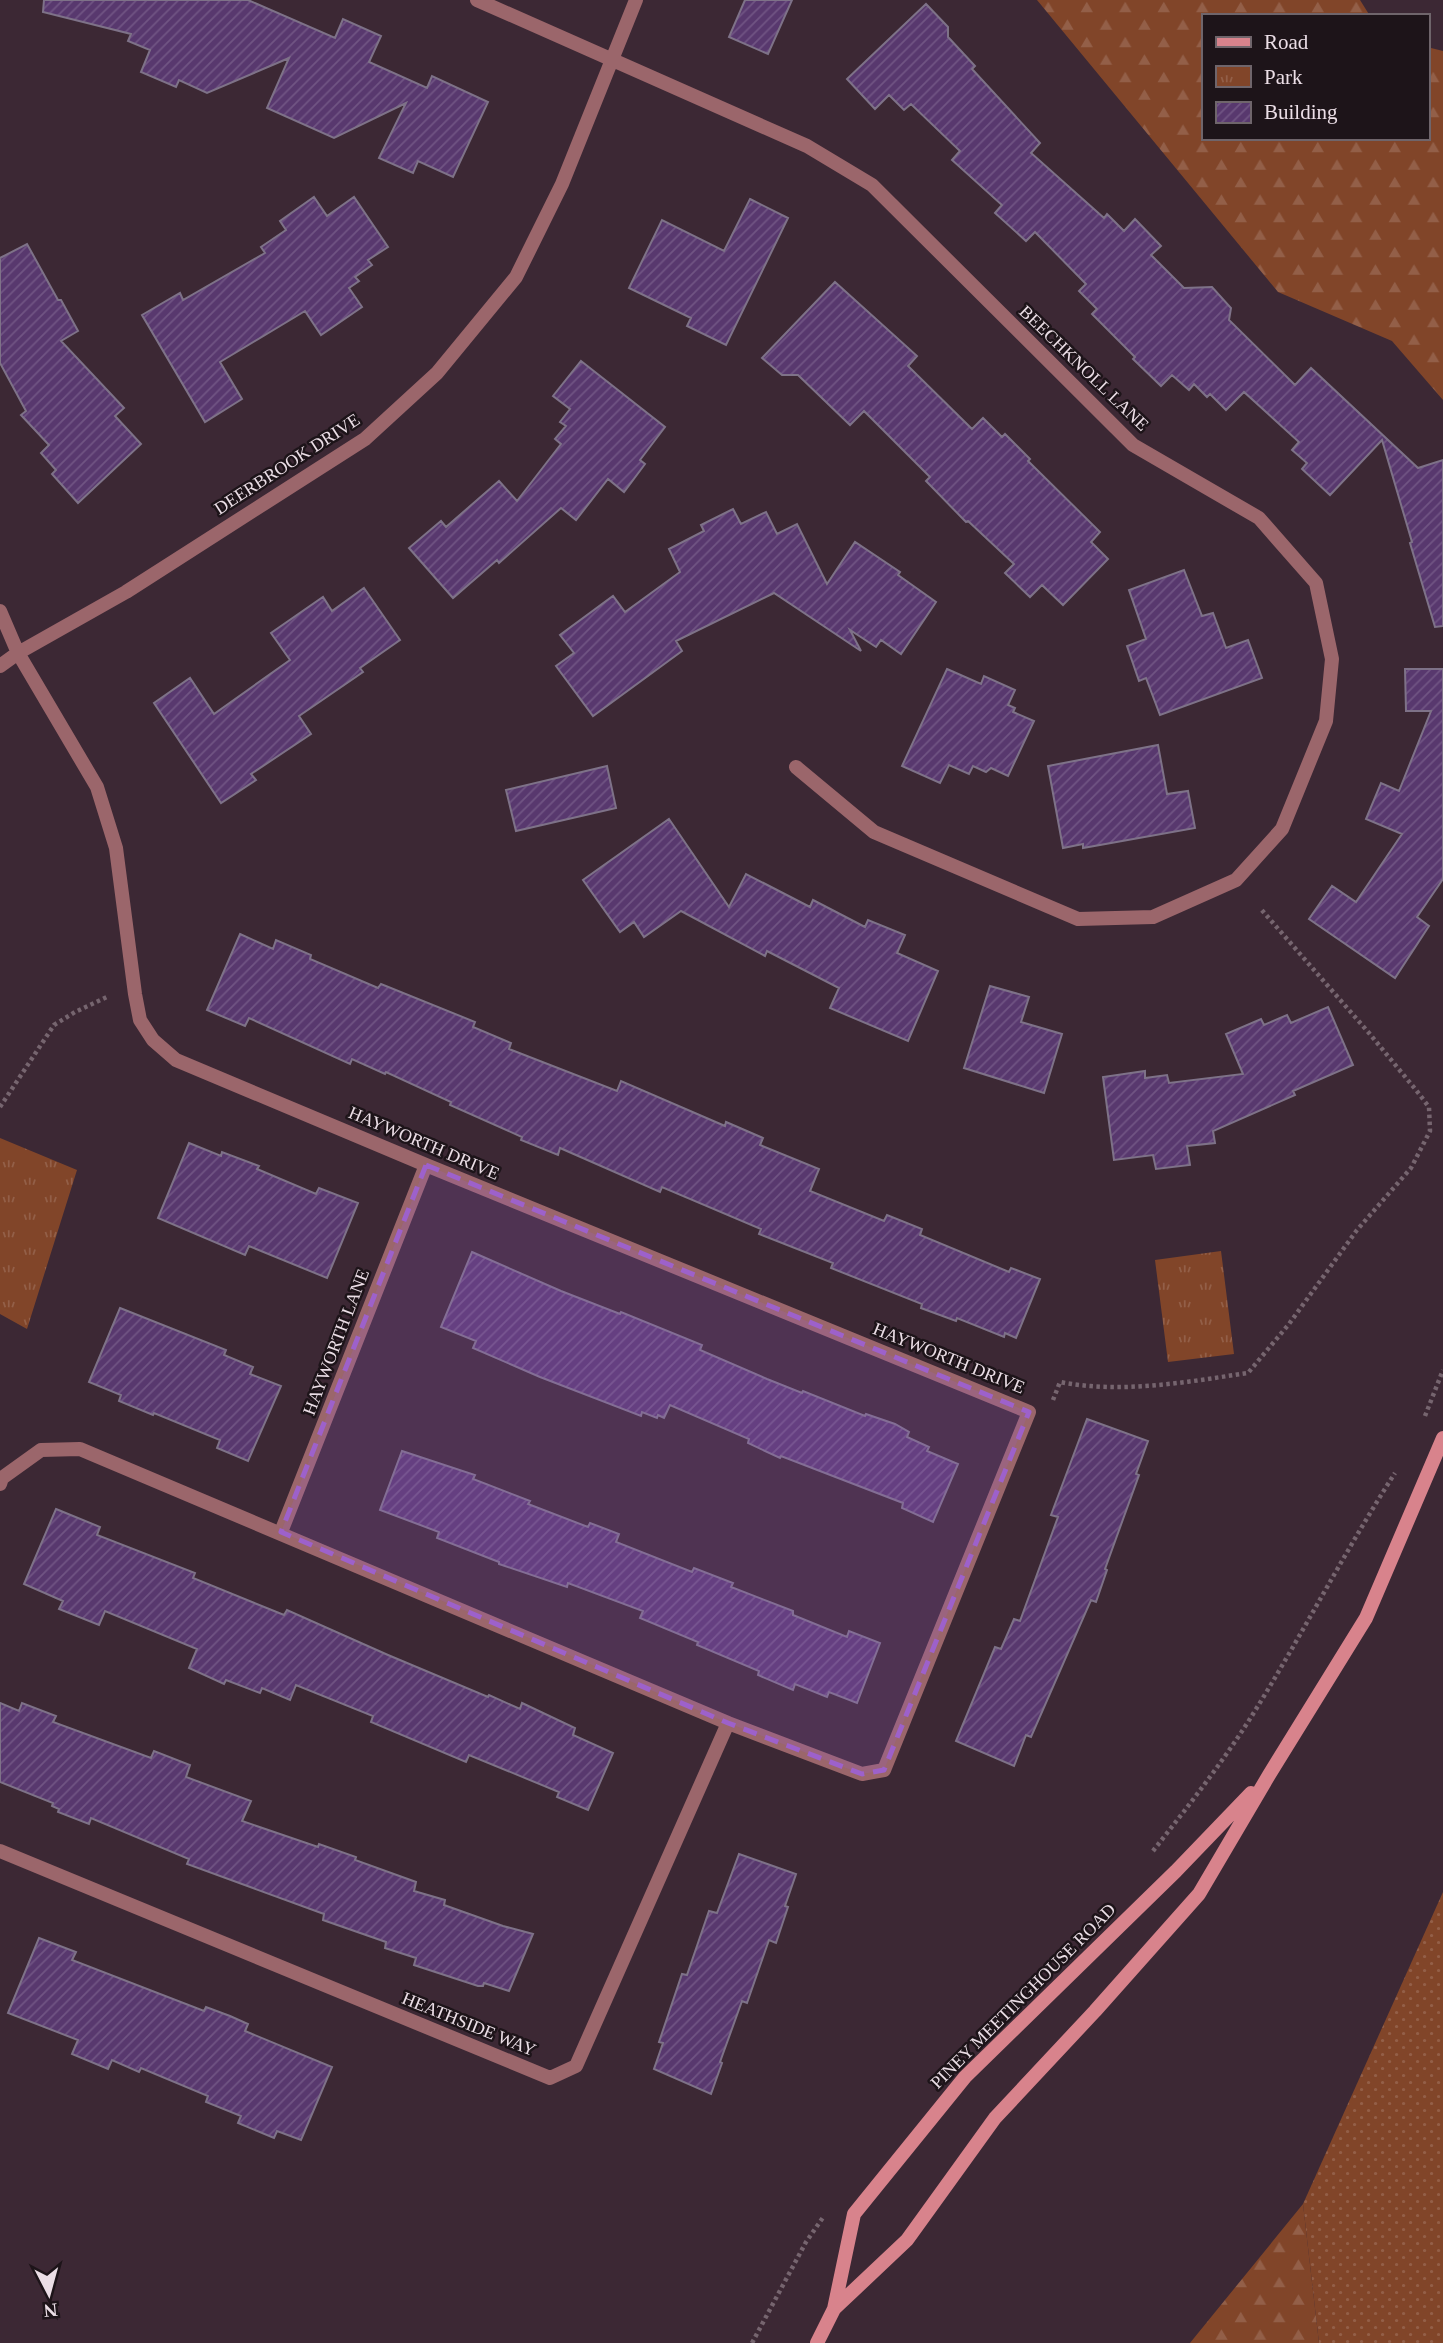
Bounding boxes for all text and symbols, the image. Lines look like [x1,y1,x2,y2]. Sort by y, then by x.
legend [1202,14,1429,140]
text: Road [1264,30,1309,54]
text: Park [1264,65,1303,89]
text: Building [1264,100,1338,124]
street label: BEECHKNOLL LANE [1015,301,1153,435]
street label: DEERBROOK DRIVE [210,409,364,519]
street label: HAYWORTH DRIVE [346,1102,502,1184]
street label: HAYWORTH LANE [299,1266,373,1418]
street label: HAYWORTH DRIVE [870,1318,1028,1398]
street label: PINEY MEETINGHOUSE ROAD [926,1899,1120,2093]
street label: HEATHSIDE WAY [399,1988,539,2060]
north arrow [14,2259,84,2329]
text: N [43,2299,59,2322]

